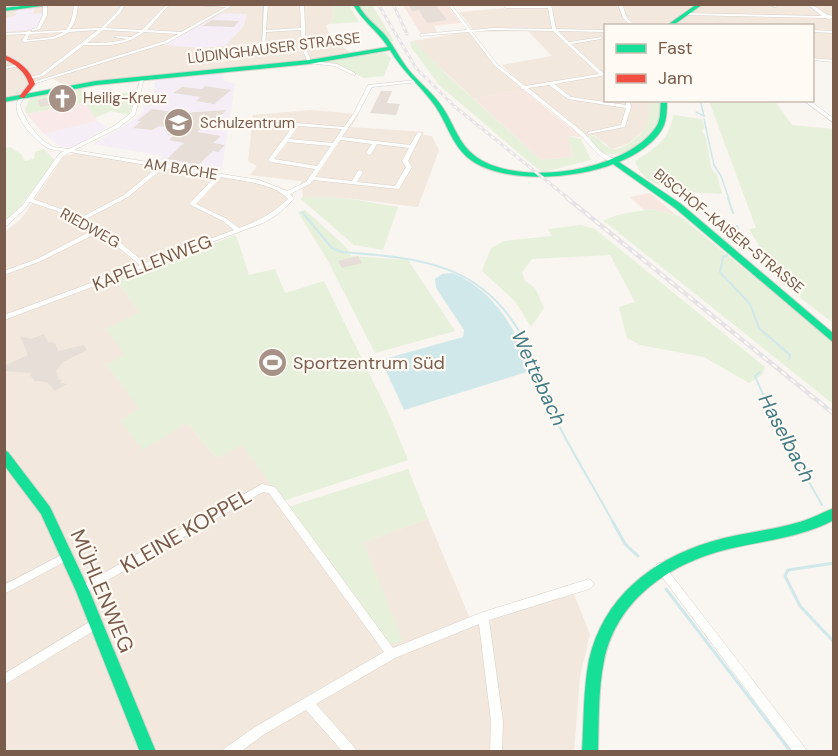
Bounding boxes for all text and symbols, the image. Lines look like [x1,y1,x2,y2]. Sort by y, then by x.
legend [604,24,814,102]
street label: LÜDINGHAUSER STRASSE [186,27,362,69]
text: Fast [658,36,693,60]
text: Jam [658,66,693,90]
church icon: Heilig-Kreuz [46,82,78,114]
place label: Heilig-Kreuz [83,88,167,108]
school or university icon: Schulzentrum [163,107,195,139]
place label: Schulzentrum [200,113,295,133]
street label: AM BACHE [143,153,219,185]
street label: BISCHOF-KAISER-STRASSE [650,164,808,298]
street label: RIEDWEG [57,203,123,253]
street label: KAPELLENWEG [89,229,215,297]
water label: Wettebach [505,326,573,430]
sports icon: Sportzentrum Süd [256,347,288,379]
place label: Sportzentrum Süd [293,351,445,375]
water label: Haselbach [753,389,821,487]
street label: KLEINE KOPPEL [115,482,257,580]
street label: MÜHLENWEG [63,525,141,657]

